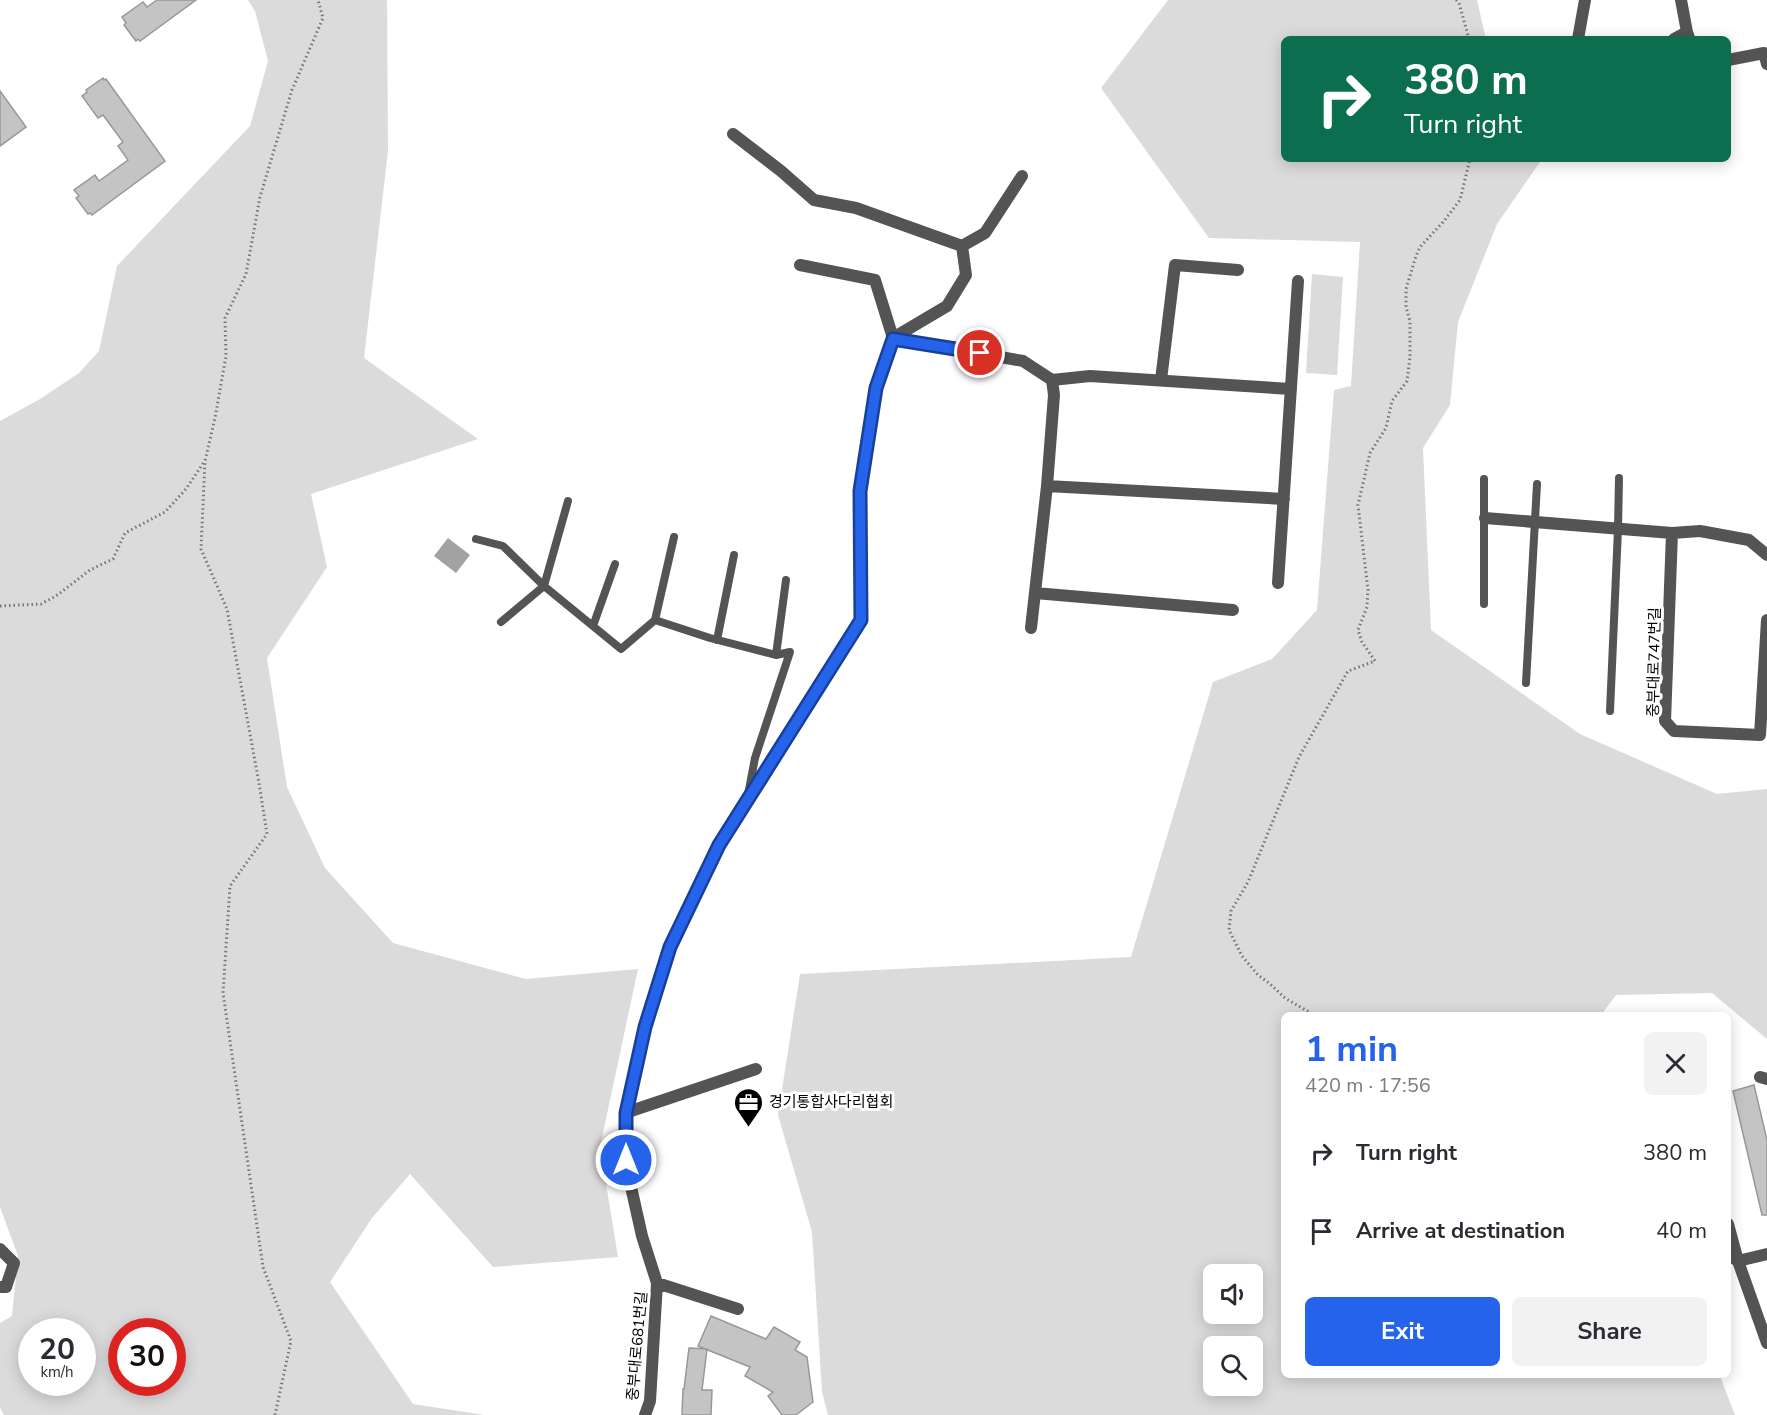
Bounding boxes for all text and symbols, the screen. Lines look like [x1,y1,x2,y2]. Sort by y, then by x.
text: 380 m [1404,52,1528,109]
icon: right [1305,60,1383,138]
text: Turn right [1404,106,1522,143]
pin [954,327,1005,378]
icon: arrive [963,336,996,369]
street label: 중부대로747번길 [1643,607,1665,717]
text: 1 min [1305,1025,1398,1074]
button: close [1644,1032,1707,1095]
text: 420 m · 17:56 [1305,1072,1431,1099]
office icon: 경기통합사다리협회 [732,1086,764,1128]
place label: 경기통합사다리협회 [769,1092,893,1112]
position arrow [594,1128,658,1192]
icon: right [1305,1137,1338,1170]
text: Turn right [1356,1138,1457,1168]
text: 380 m [1643,1138,1707,1168]
icon: arrive [1305,1215,1338,1248]
text: Arrive at destination [1356,1216,1565,1246]
text: 40 m [1656,1216,1707,1246]
map controls [1203,1264,1263,1396]
button: sound [1203,1264,1263,1324]
street label: 중부대로681번길 [622,1290,652,1402]
button: Exit [1305,1297,1500,1366]
button: Share [1512,1297,1707,1366]
speed limit sign: 30 [108,1318,186,1396]
text: 20 [39,1329,75,1370]
button: search [1203,1336,1263,1396]
text: km/h [40,1362,74,1382]

